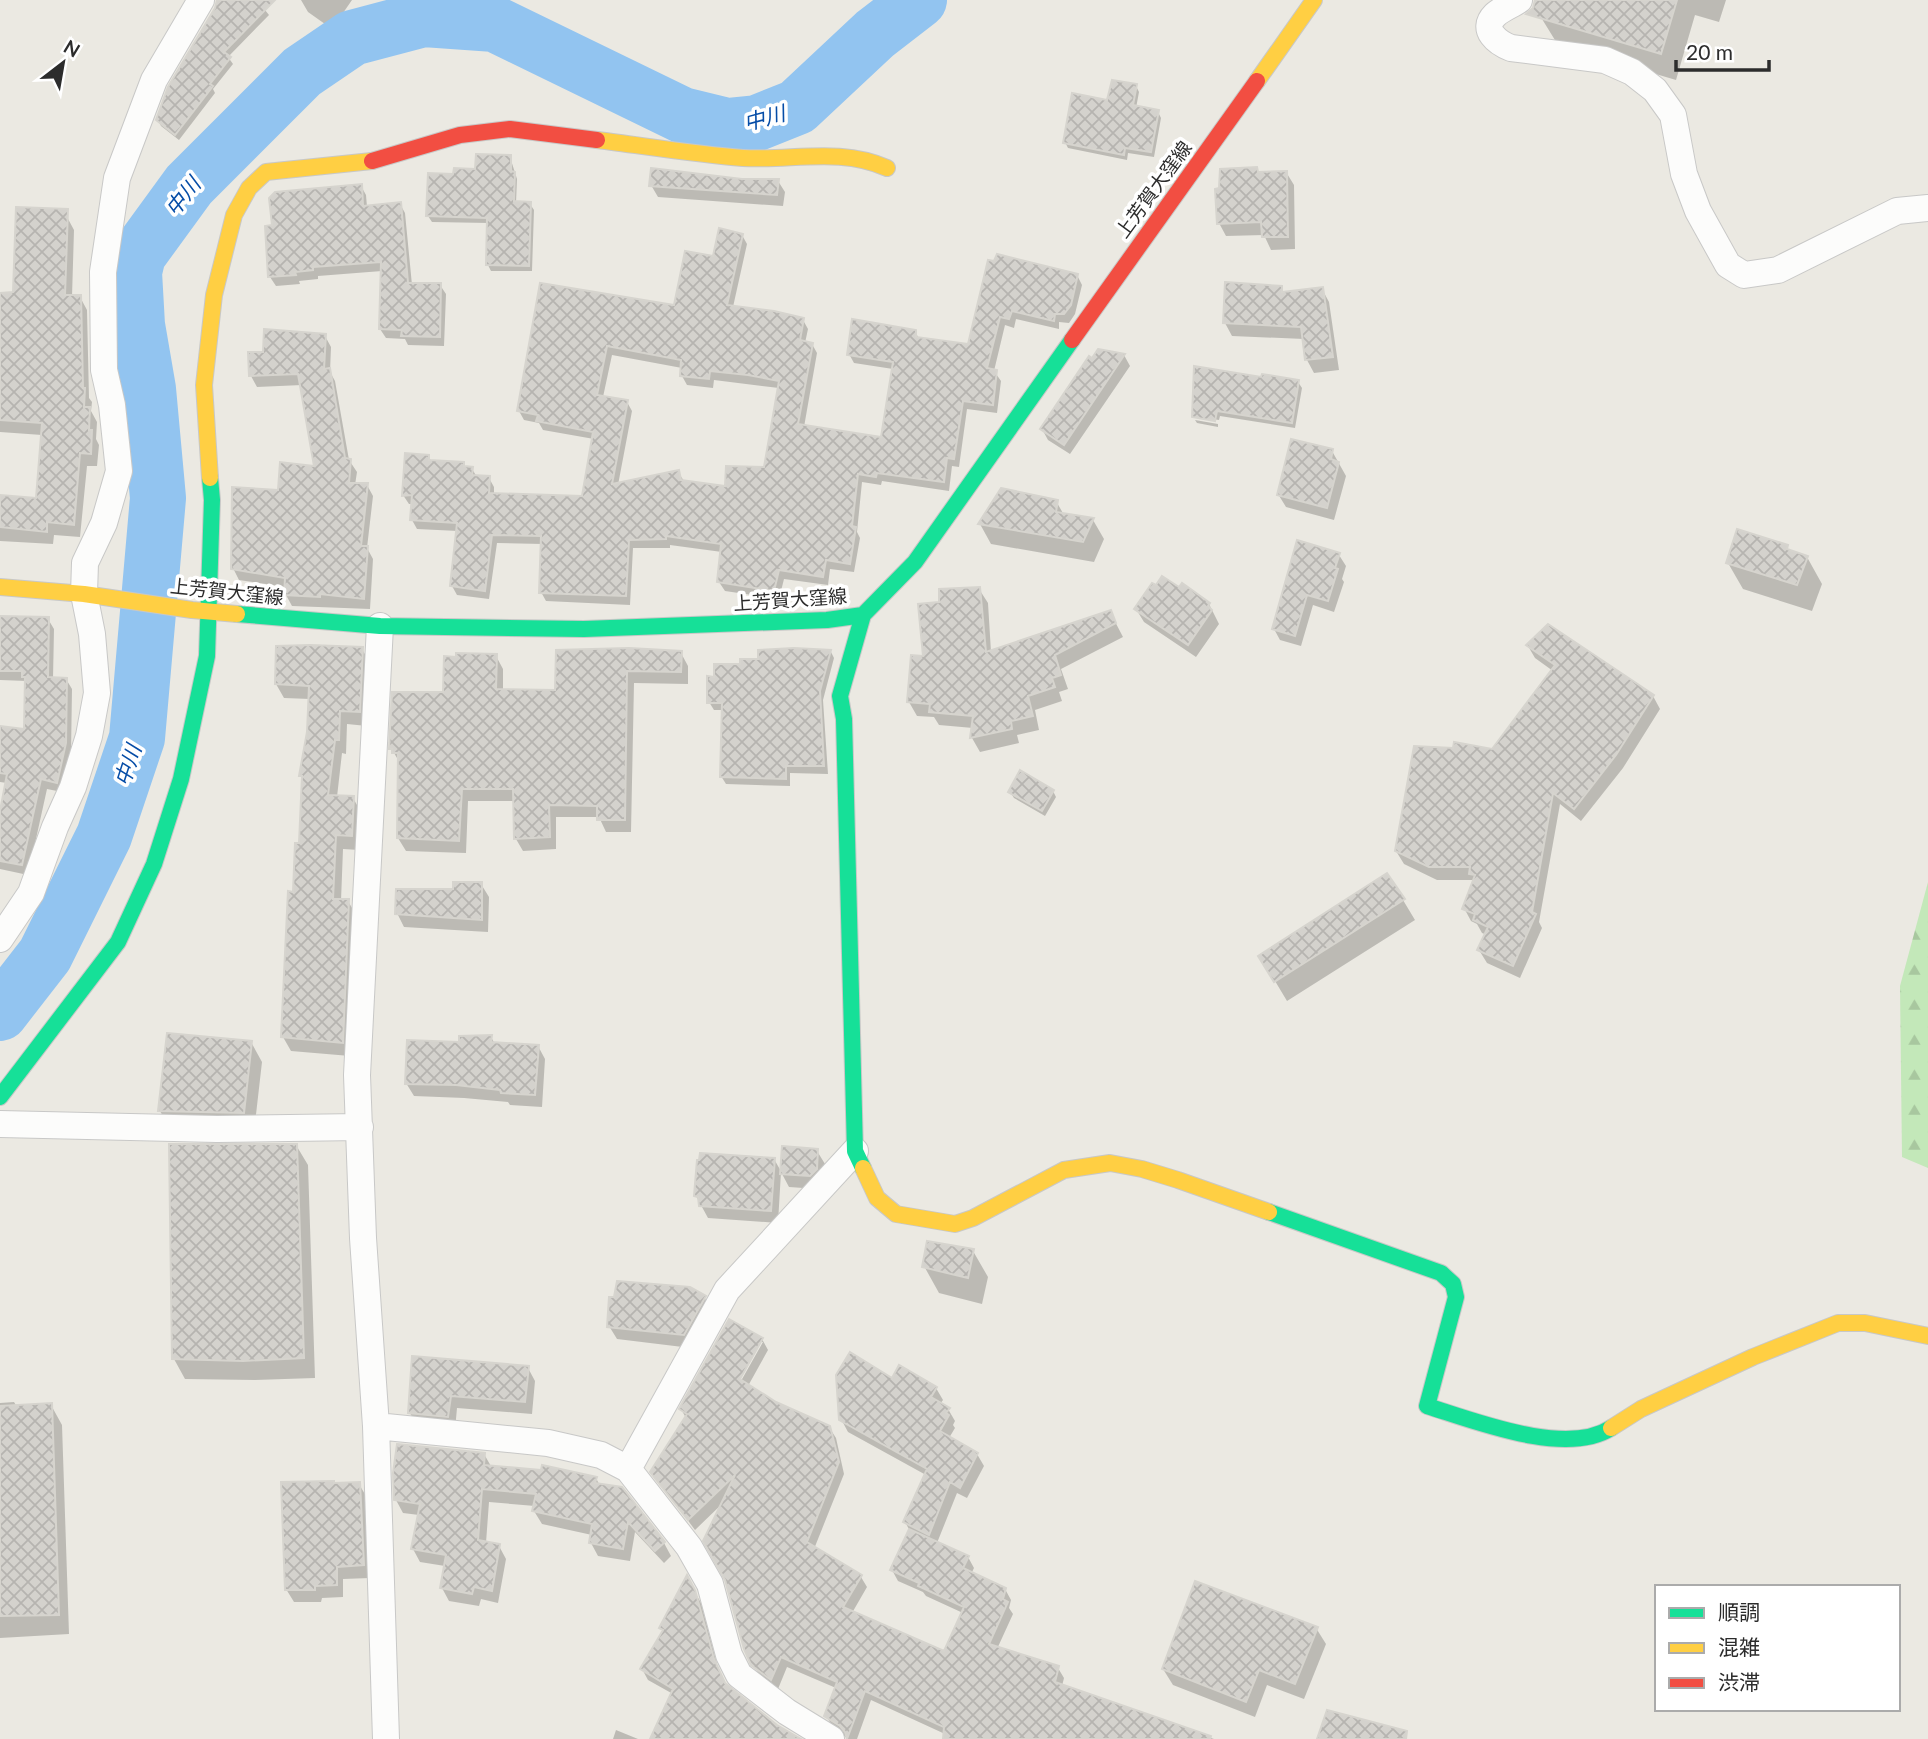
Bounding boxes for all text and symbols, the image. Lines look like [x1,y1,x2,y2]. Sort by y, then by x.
north arrow [28,28,98,98]
scale bar [1676,28,1769,72]
text: N [60,34,84,62]
text: 20 m [1686,39,1733,64]
water label: 中川 [740,99,789,135]
street label: 上芳賀大窪線 [1110,136,1196,242]
water label: 中川 [159,170,206,220]
street label: 上芳賀大窪線 [169,574,285,608]
street label: 上芳賀大窪線 [732,584,848,614]
water label: 中川 [109,739,146,789]
legend [1655,1585,1900,1711]
text: 順調 [1718,1599,1760,1624]
text: 混雑 [1718,1634,1760,1659]
text: 渋滞 [1718,1669,1760,1694]

